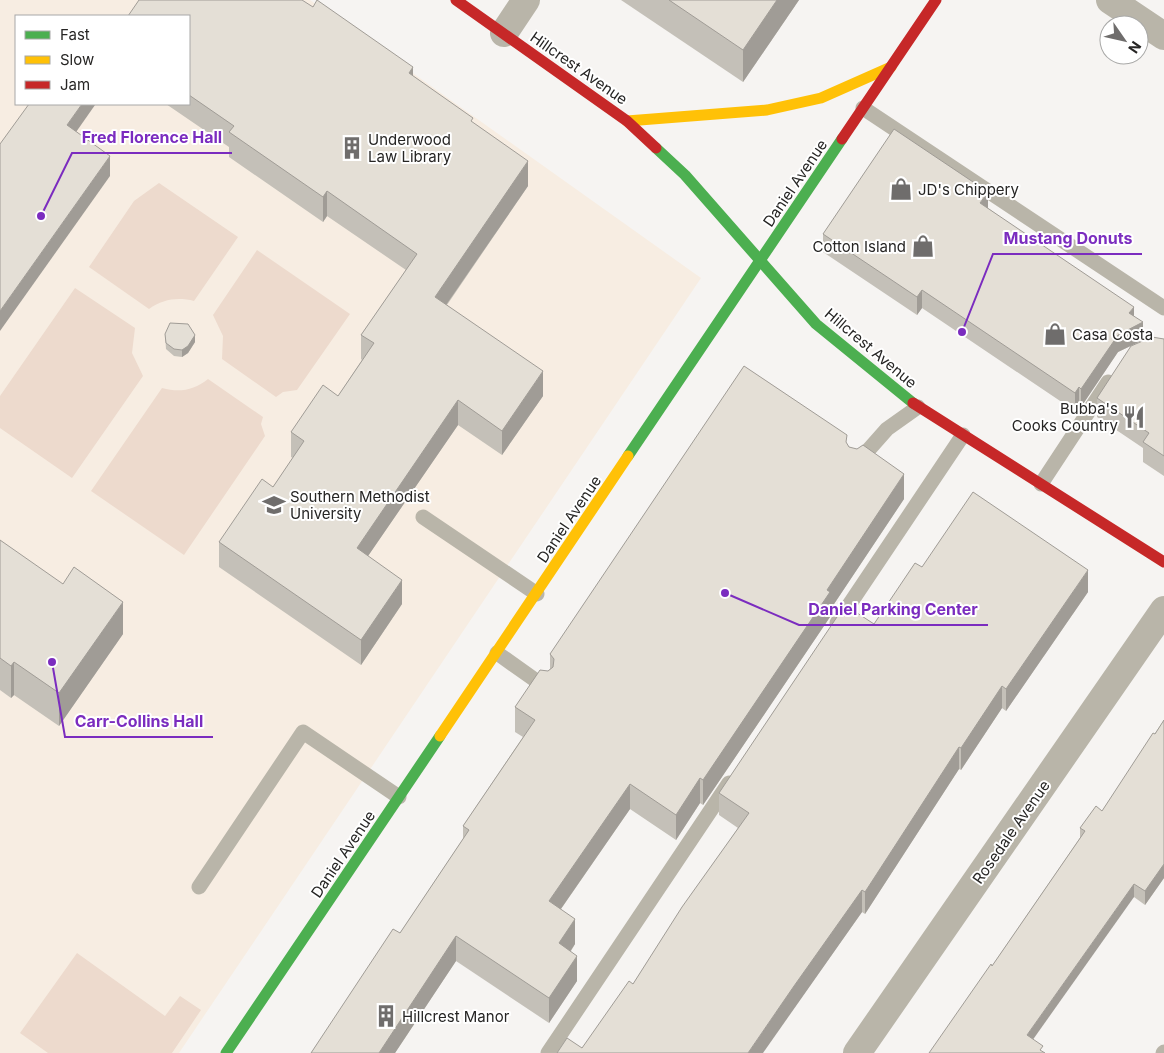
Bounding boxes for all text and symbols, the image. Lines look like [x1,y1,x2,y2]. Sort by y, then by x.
legend [15,15,190,105]
north arrow [1099,15,1149,65]
text: Fast [60,25,90,44]
street label: Hillcrest Avenue [527,27,631,109]
text: N [1125,38,1145,57]
text: Slow [60,50,94,69]
text: Jam [60,75,90,94]
callout: Fred Florence Hall [72,122,232,153]
text: Fred Florence Hall [82,127,222,147]
place label: Underwood Law Library [368,130,452,166]
building icon: Underwood Law Library [339,135,365,161]
street label: Daniel Avenue [759,136,831,230]
shop icon: JD's Chippery [888,176,914,202]
place label: JD's Chippery [918,180,1019,199]
callout: Mustang Donuts [993,223,1142,254]
text: Mustang Donuts [1004,228,1132,248]
shop icon: Cotton Island [910,233,936,259]
place label: Cotton Island [813,237,906,256]
street label: Hillcrest Avenue [821,304,921,392]
shop icon: Casa Costa [1042,321,1068,347]
place label: Casa Costa [1072,325,1153,344]
place label: Bubba's Cooks Country [1012,399,1119,435]
restaurant icon: Bubba's Cooks Country [1121,404,1147,430]
street label: Daniel Avenue [533,472,605,566]
place label: Southern Methodist University [290,487,430,523]
school or university icon: Southern Methodist University [261,492,287,518]
callout: Daniel Parking Center [799,594,988,625]
text: Daniel Parking Center [808,599,978,619]
callout: Carr-Collins Hall [65,706,213,737]
text: Carr-Collins Hall [75,711,203,731]
street label: Rosedale Avenue [968,777,1054,887]
street label: Daniel Avenue [307,807,379,901]
building icon: Hillcrest Manor [373,1003,399,1029]
place label: Hillcrest Manor [402,1007,510,1026]

